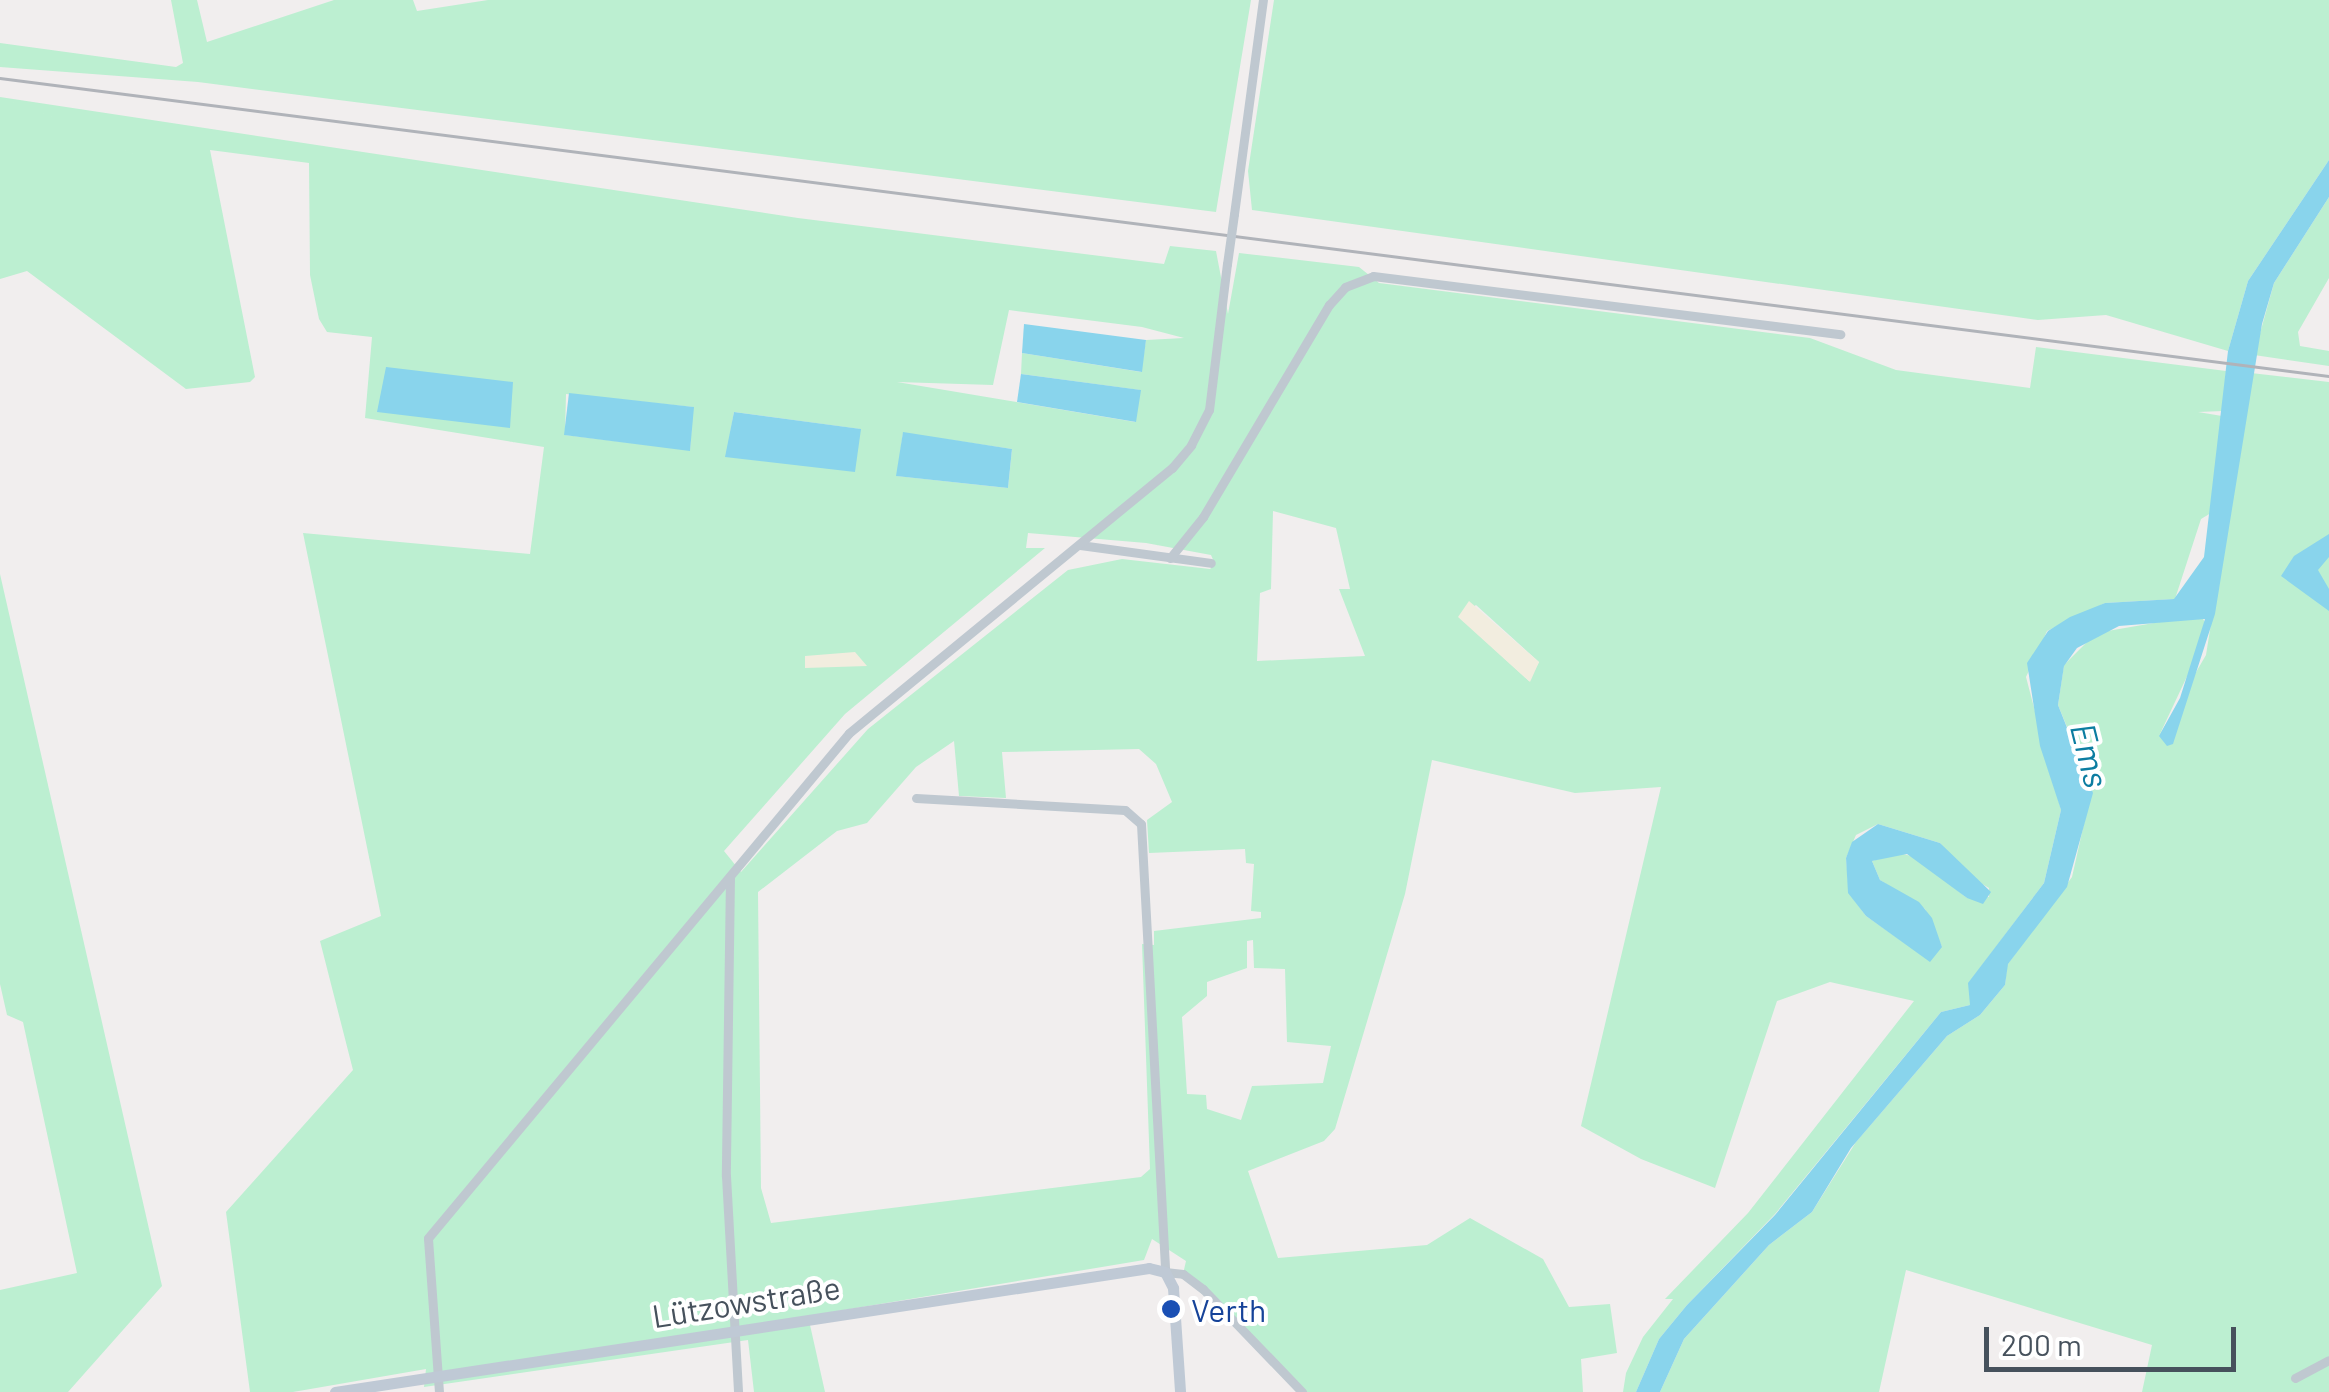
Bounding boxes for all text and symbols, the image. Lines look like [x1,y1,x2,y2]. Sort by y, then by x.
water label: Ems [2063,718,2119,792]
street label: Lützowstraße [649,1267,843,1335]
place label: Verth [1191,1290,1266,1328]
marker: Verth [1160,1298,1182,1320]
scale bar [1989,1307,2242,1369]
text: 200 m [2001,1326,2082,1362]

